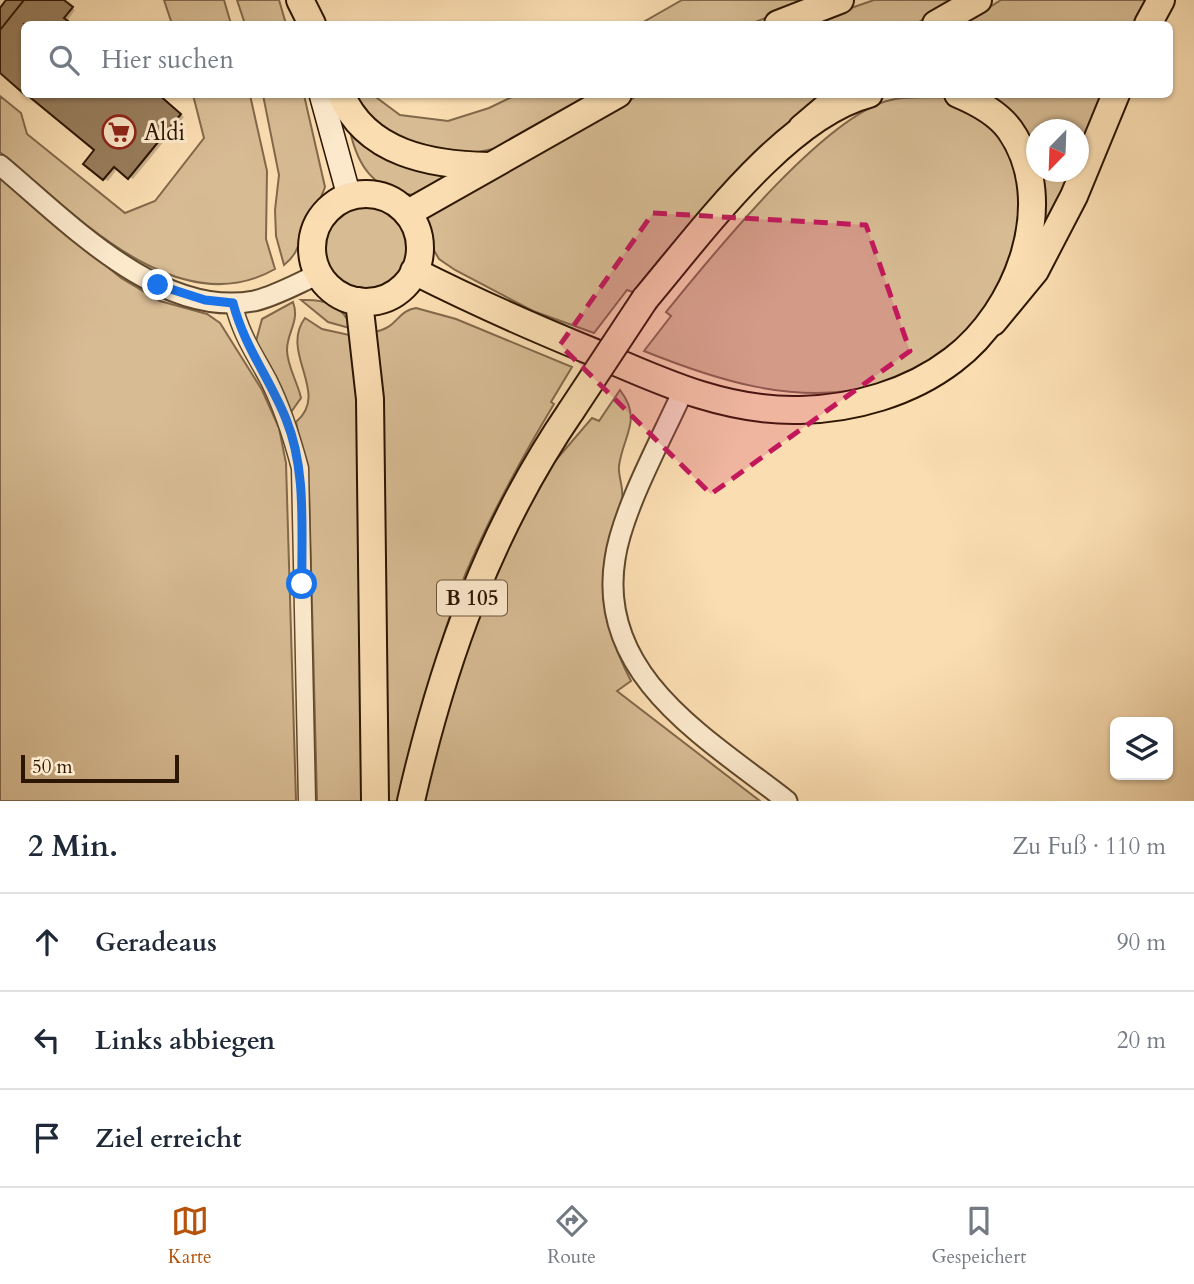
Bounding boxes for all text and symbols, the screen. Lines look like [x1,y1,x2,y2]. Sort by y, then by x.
search box [21,21,1173,98]
icon: search [45,41,83,79]
text: Hier suchen [101,42,234,77]
supermarket icon: Aldi [100,113,138,151]
place label: Aldi [144,117,185,148]
north arrow [1026,119,1089,182]
route end [142,269,173,300]
route start [286,568,317,599]
road number: B 105 [437,580,507,616]
map controls [1110,717,1173,780]
button: layers [1110,717,1173,780]
scale bar [21,752,178,784]
text: 50 m [32,754,73,780]
text: 2 Min. [28,826,118,867]
text: Zu Fuß · 110 m [1012,831,1166,862]
icon: ahead [28,923,66,961]
text: Geradeaus [95,925,217,960]
text: 90 m [1117,927,1166,958]
icon: left [28,1021,66,1059]
text: Links abbiegen [95,1023,275,1058]
text: 20 m [1117,1025,1166,1056]
icon: arrive [28,1119,66,1157]
text: Ziel erreicht [95,1121,241,1156]
tab: Karte [168,1202,212,1270]
tab: Route [547,1202,596,1270]
tab: Gespeichert [931,1202,1026,1270]

